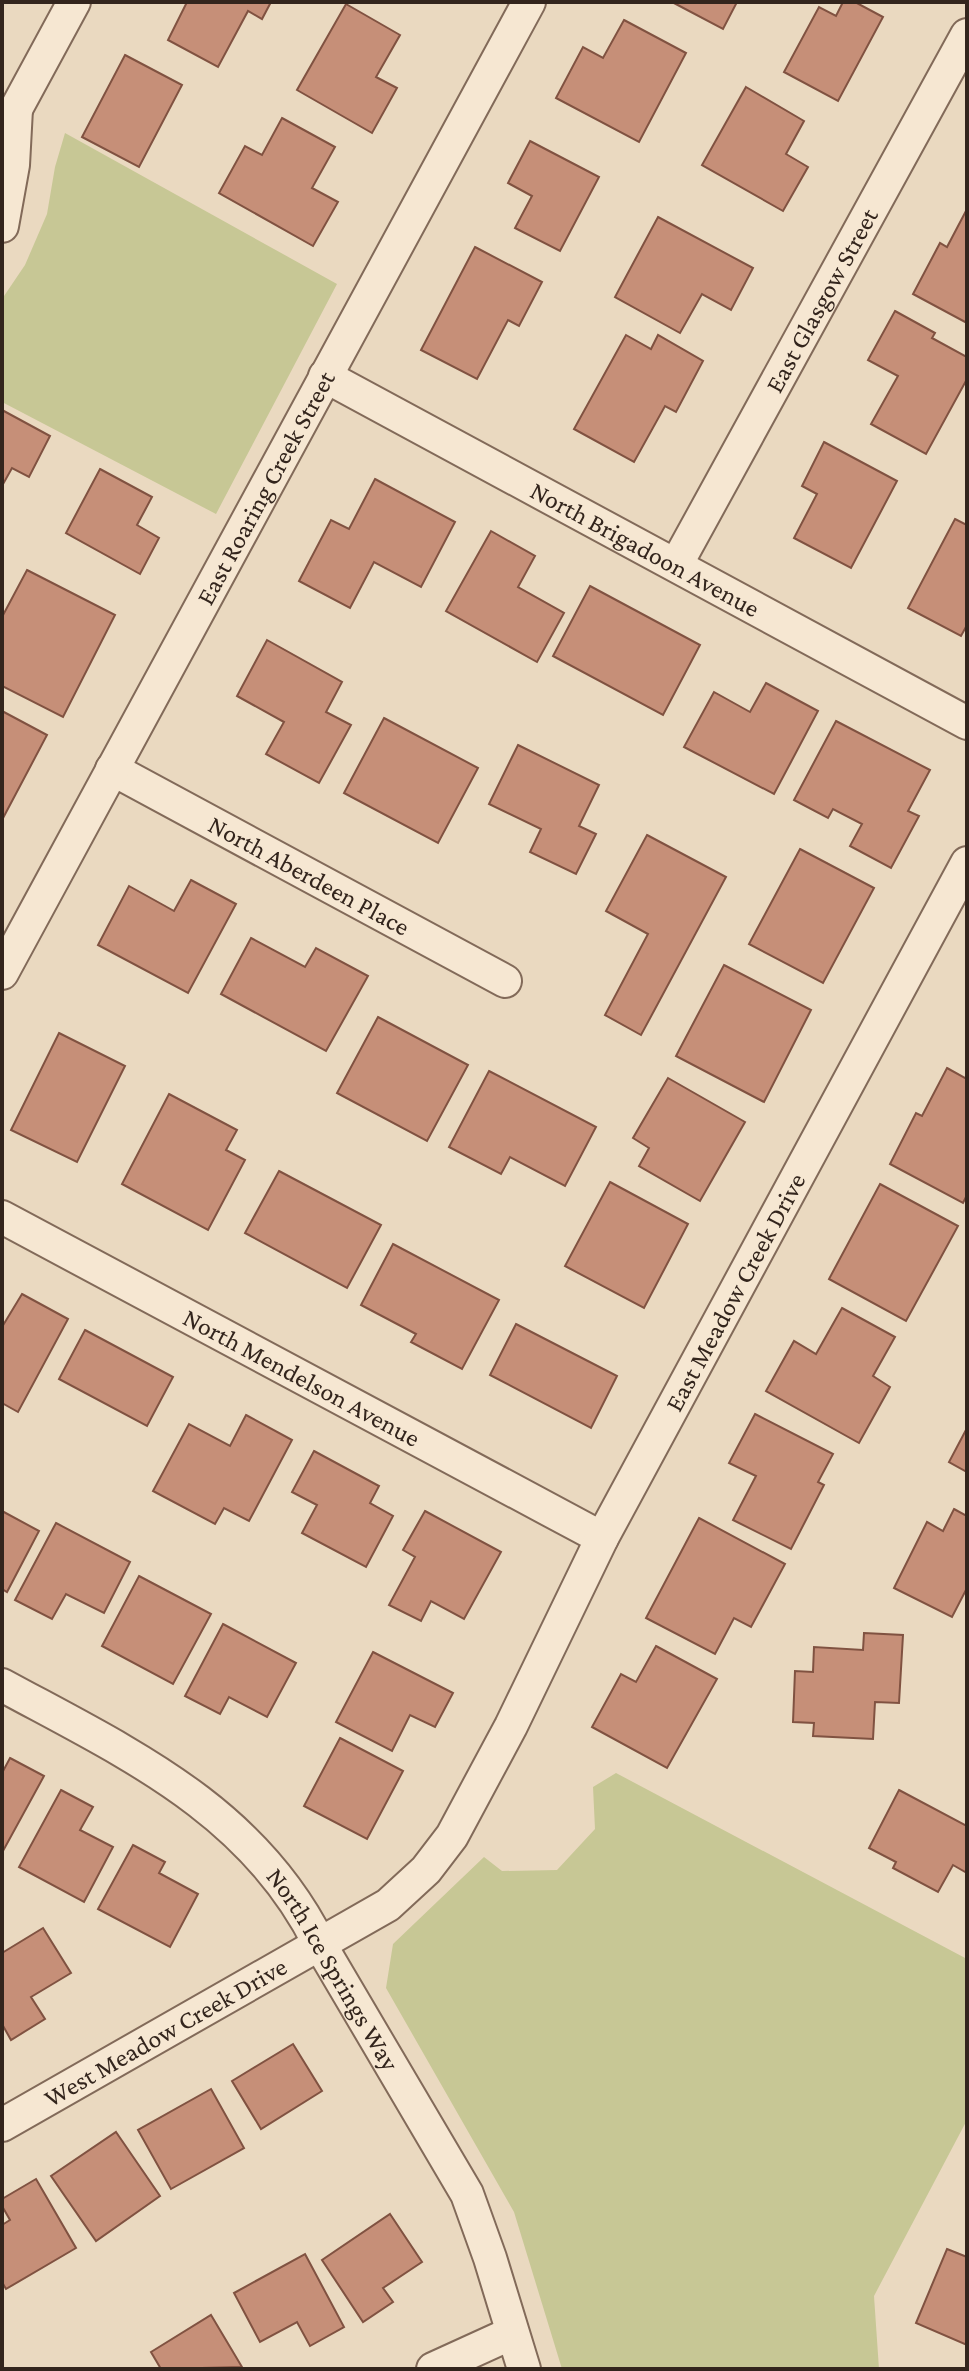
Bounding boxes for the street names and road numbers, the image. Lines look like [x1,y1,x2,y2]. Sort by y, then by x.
street label: East Glasgow Street [760,203,884,398]
street label: East Roaring Creek Street [191,366,341,610]
street label: North Brigadoon Avenue [525,476,765,623]
street label: North Aberdeen Place [203,810,414,942]
street label: East Meadow Creek Drive [659,1168,811,1416]
street label: North Mendelson Avenue [178,1303,425,1453]
street label: North Ice Springs Way [260,1862,405,2077]
street label: West Meadow Creek Drive [39,1952,292,2113]

